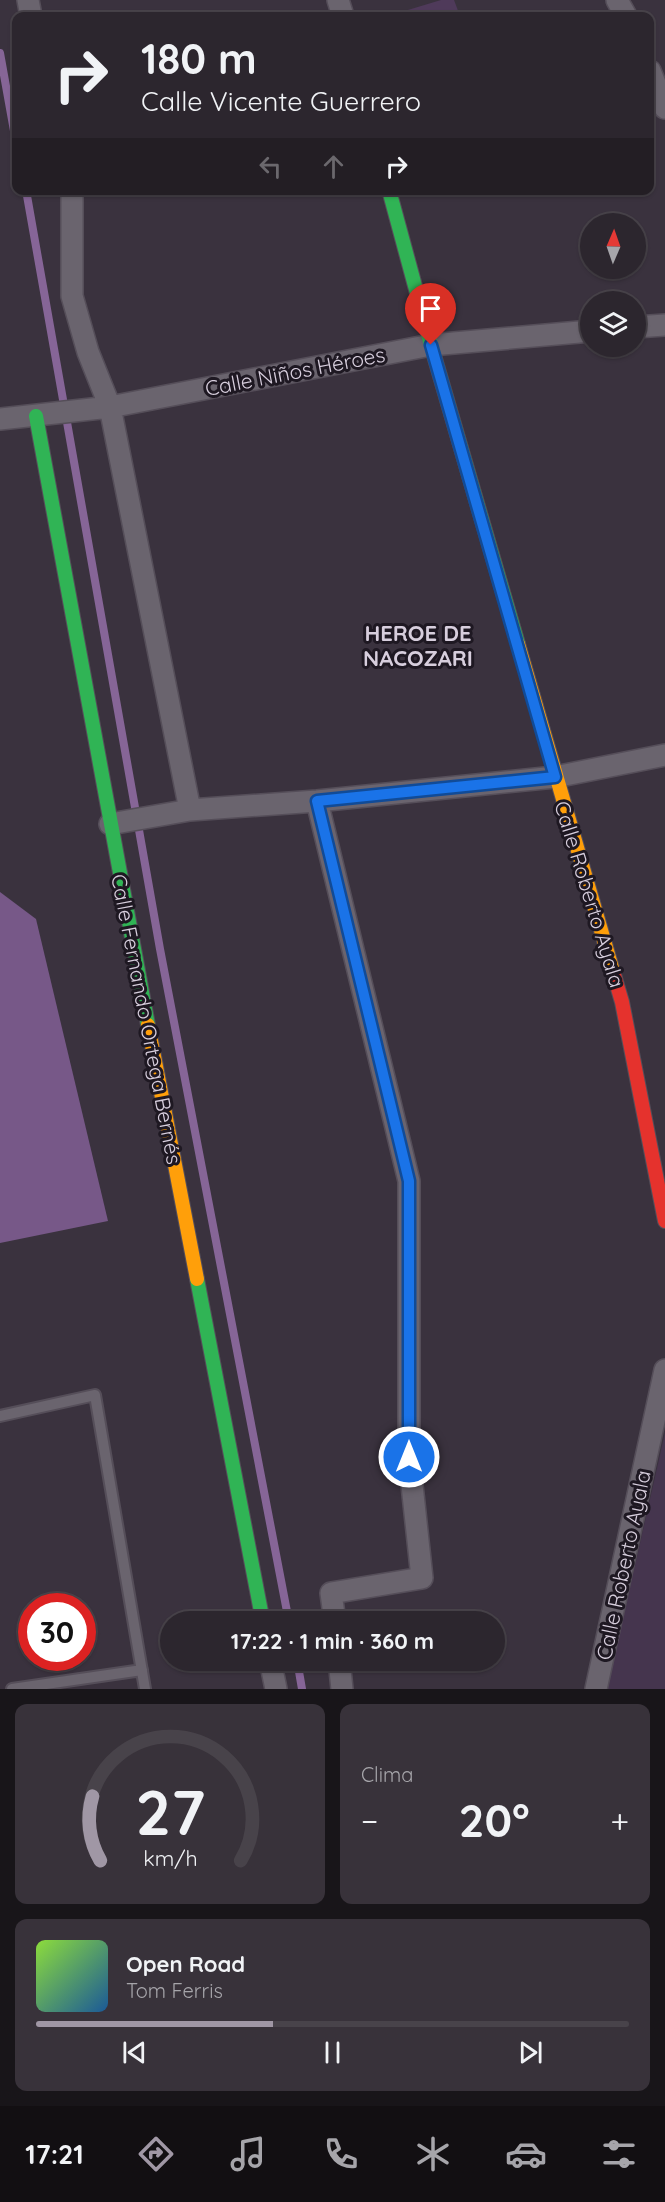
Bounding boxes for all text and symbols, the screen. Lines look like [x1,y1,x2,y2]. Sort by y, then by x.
text: 180 m [141,32,257,85]
icon: right [42,36,120,114]
text: Calle Vicente Guerrero [141,84,421,118]
icon: left [254,150,287,183]
icon: ahead [317,150,350,183]
icon: right [380,150,413,183]
north arrow [580,213,646,279]
map controls [580,213,646,357]
pin [405,283,456,345]
button: layers [580,291,646,357]
icon: arrive [414,292,447,325]
street label: Calle Niños Héroes [203,341,387,401]
district label: HEROE DE NACOZARI [363,619,473,672]
street label: Calle Roberto Ayala [549,798,631,990]
street label: Calle Fernando Ortega Bernés [106,872,188,1166]
position arrow [377,1425,441,1489]
street label: Calle Roberto Ayala [590,1468,656,1662]
speed limit sign: 30 [18,1593,96,1671]
text: 17:22 · 1 min · 360 m [231,1627,434,1655]
text: Clima [361,1762,413,1787]
text: 27 [135,1773,205,1851]
text: 20° [459,1792,530,1848]
text: − [361,1800,378,1841]
text: + [610,1800,629,1841]
text: km/h [143,1845,197,1871]
text: Open Road [126,1950,245,1978]
text: Tom Ferris [126,1978,223,2003]
icon: previous [118,2036,151,2069]
icon: pause [316,2036,349,2069]
icon: next [514,2036,547,2069]
icon: directions [135,2133,177,2175]
icon: music [227,2133,269,2175]
icon: phone [320,2133,362,2175]
icon: climate [412,2133,454,2175]
icon: car [505,2133,547,2175]
icon: filters [598,2133,640,2175]
text: 17:21 [25,2137,84,2171]

